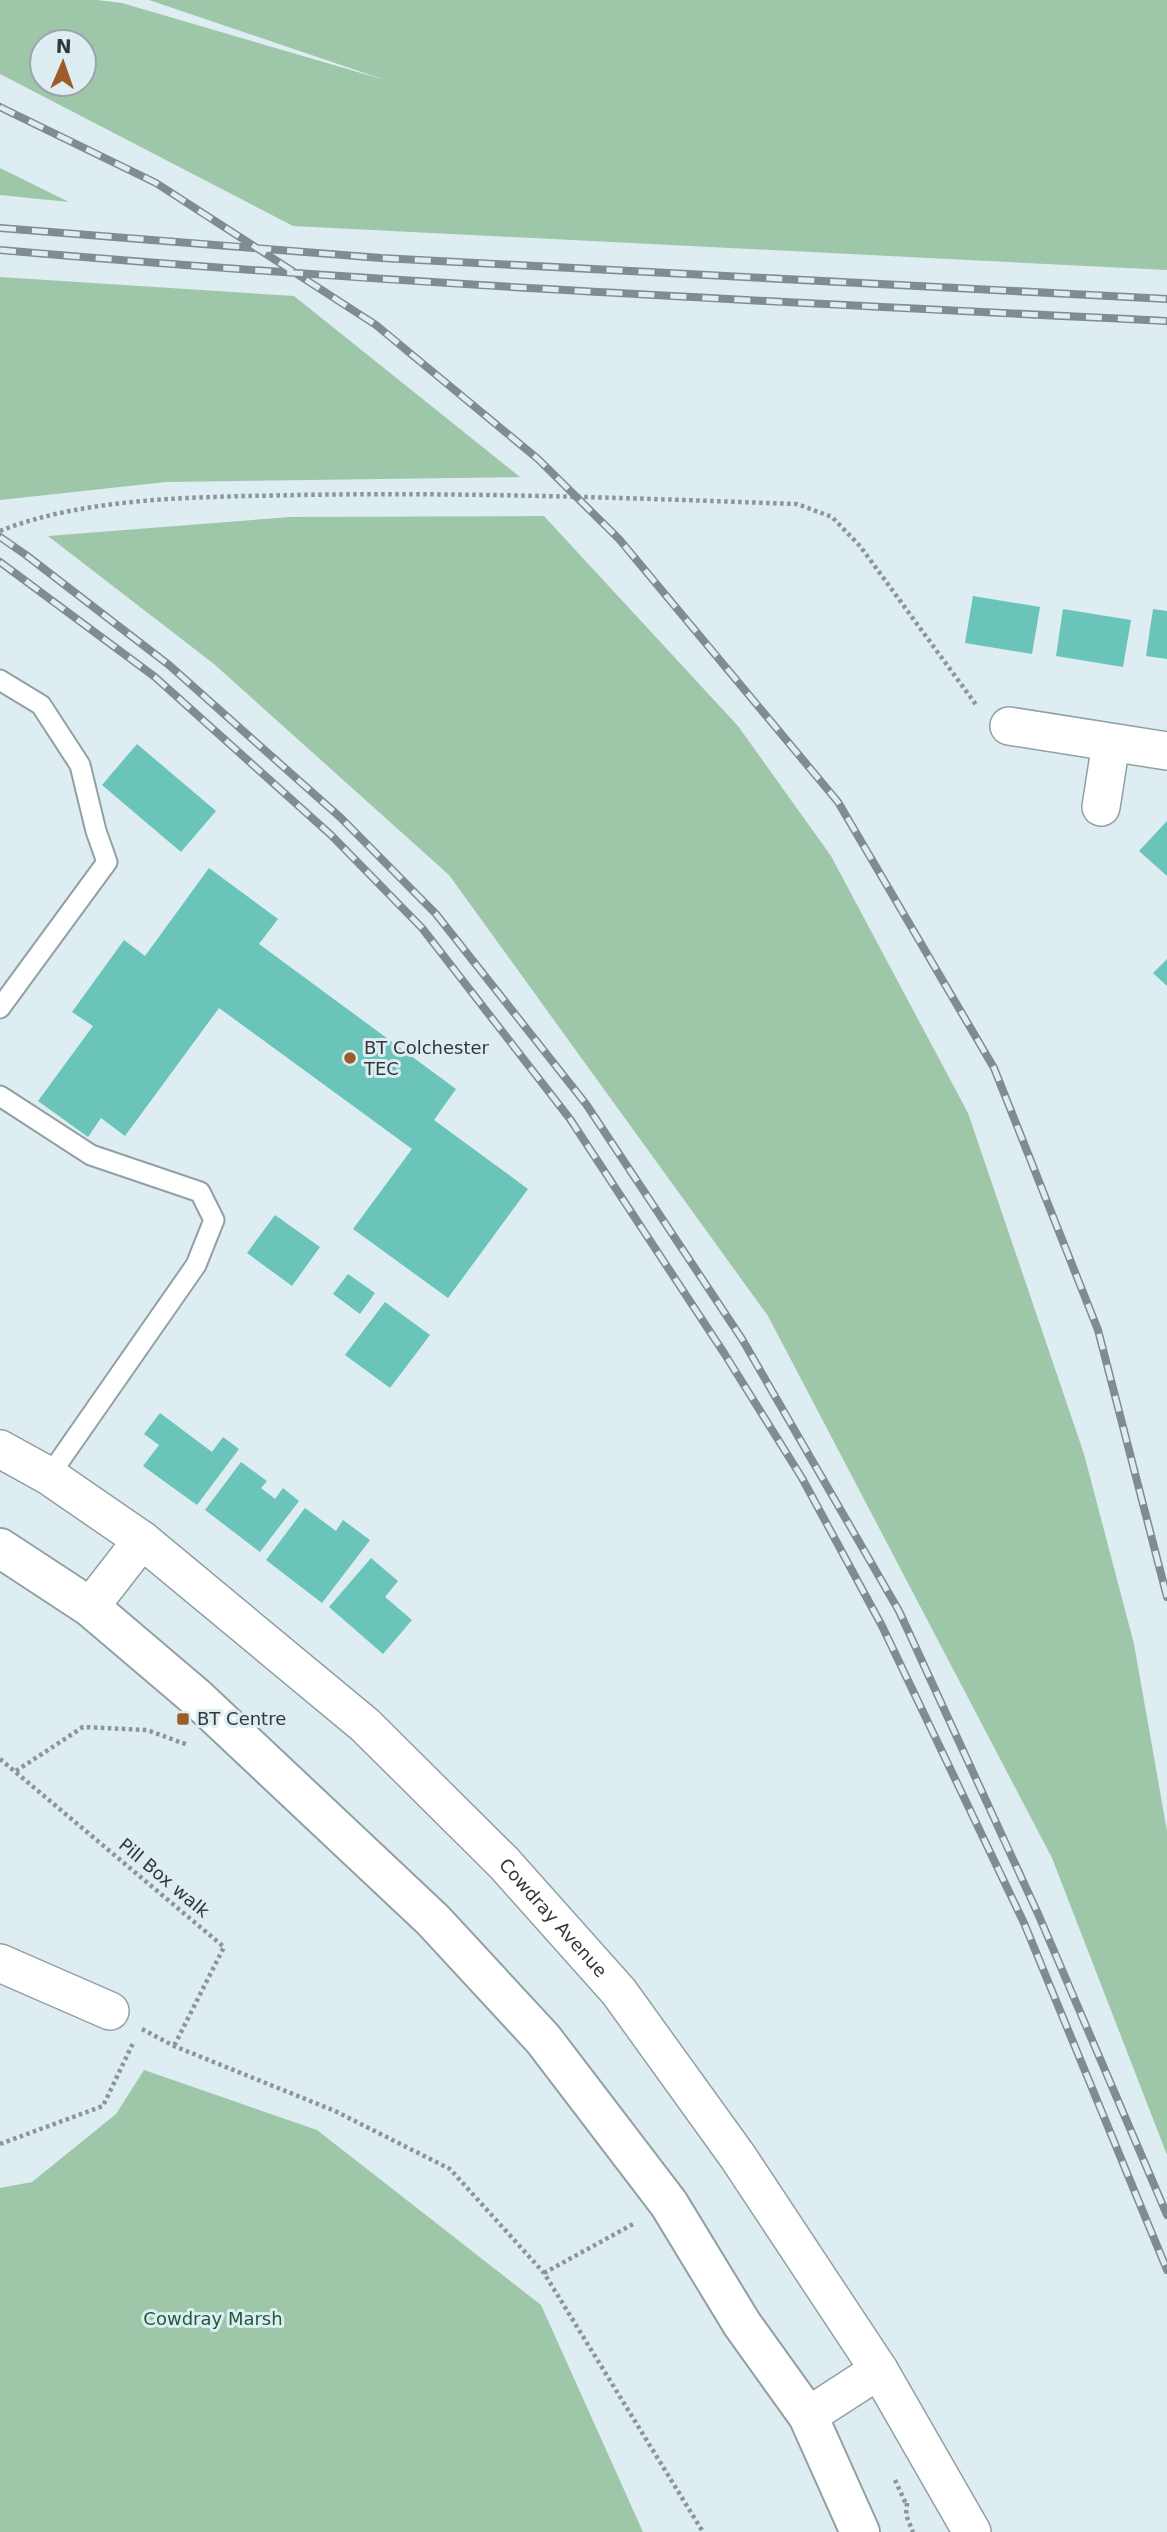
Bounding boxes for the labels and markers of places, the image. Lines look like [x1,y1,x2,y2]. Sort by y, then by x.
place label: BT Colchester TEC [363,1037,490,1079]
marker: BT Colchester TEC [342,1050,358,1066]
place label: BT Centre [197,1708,286,1729]
marker: BT Centre [175,1711,191,1727]

